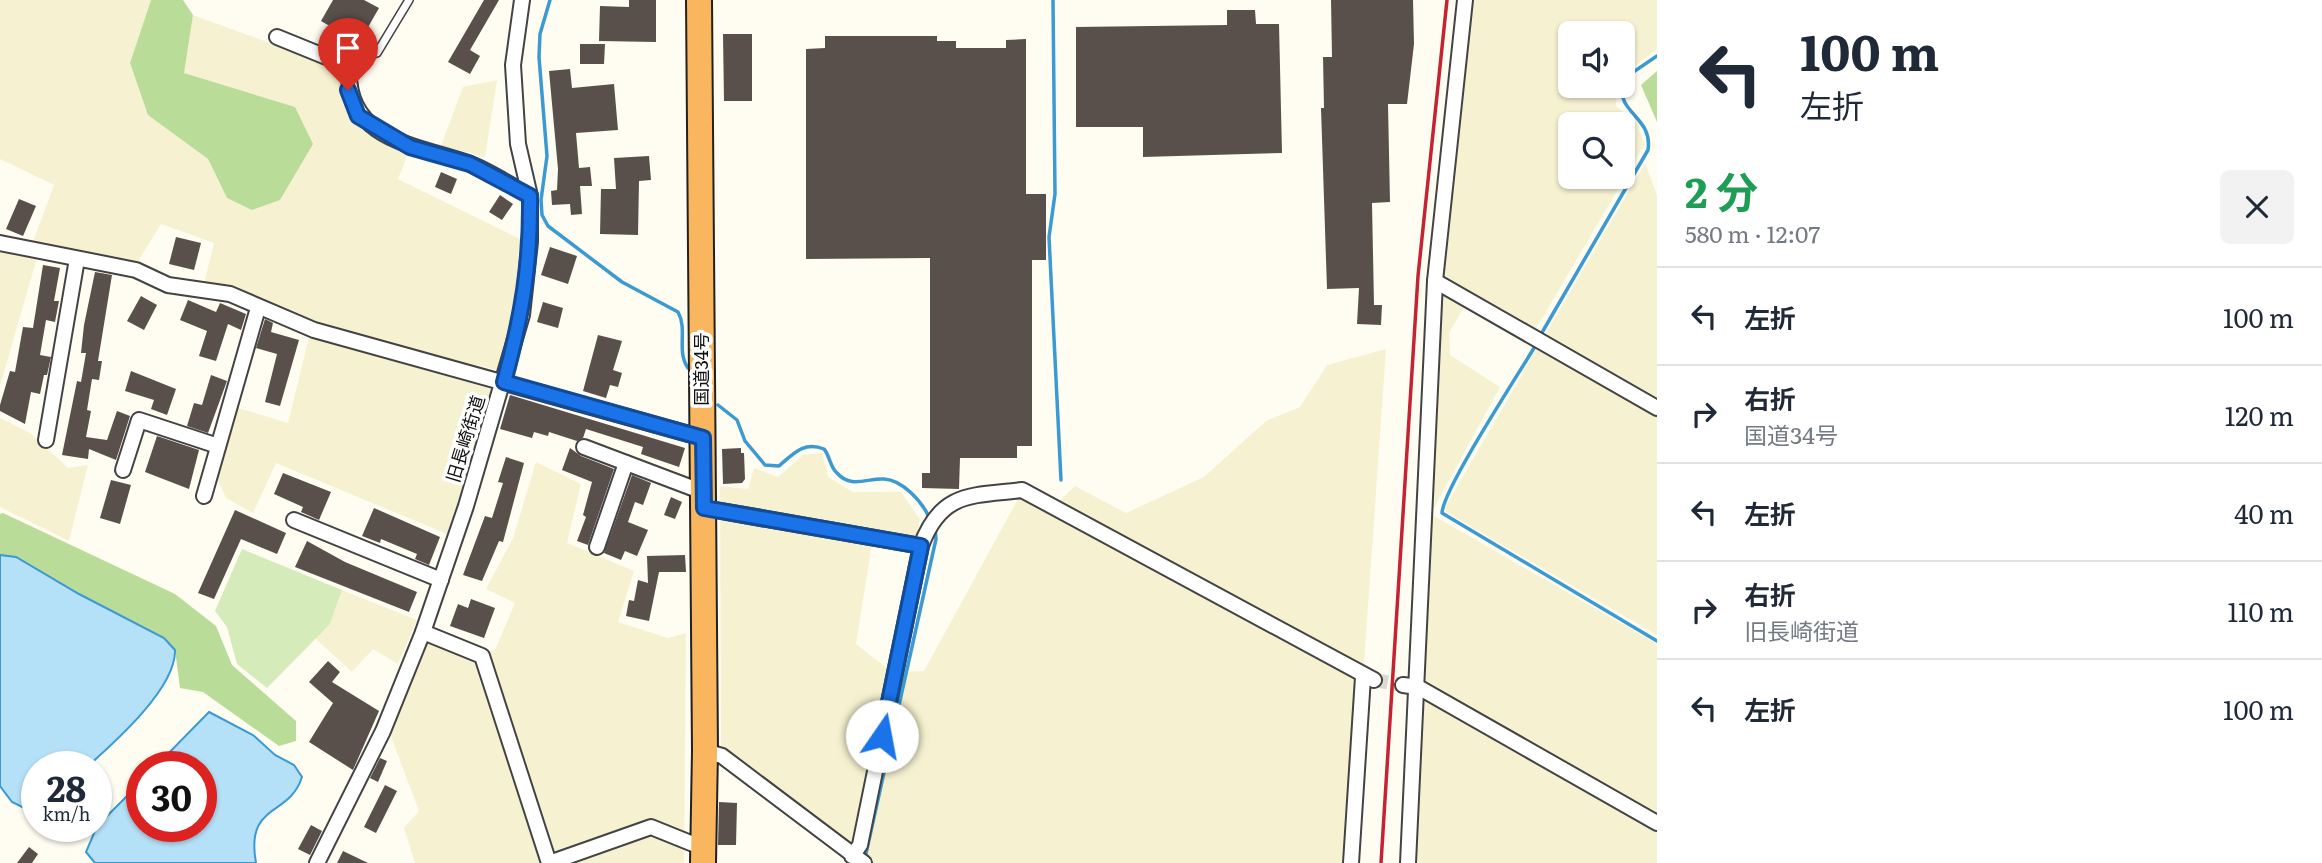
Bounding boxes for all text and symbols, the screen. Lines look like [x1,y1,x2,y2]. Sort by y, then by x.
text: 100 m [1800,13,1939,86]
pin [318,18,378,90]
map controls [1558,21,1635,189]
button: sound [1558,21,1635,98]
icon: left [1685,28,1776,119]
icon: arrive [329,29,367,67]
text: 左折 [1800,80,1864,128]
button: search [1558,112,1635,189]
text: 2 分 [1685,159,1758,221]
button: close [2220,170,2294,244]
text: 580 m · 12:07 [1685,216,1820,250]
icon: left [1685,297,1723,335]
text: 左折 [1744,297,1796,336]
text: 100 m [2223,297,2294,336]
street label: 国道34号 [687,332,714,406]
text: 右折 [1744,378,1796,417]
street label: 旧長崎街道 [438,392,491,486]
icon: right [1685,395,1723,433]
text: 120 m [2225,395,2294,434]
text: 国道34号 [1744,417,1838,451]
icon: left [1685,493,1723,531]
text: 左折 [1744,493,1796,532]
text: 40 m [2234,493,2294,532]
text: 右折 [1744,574,1796,613]
icon: right [1685,591,1723,629]
text: 110 m [2227,591,2294,630]
text: 旧長崎街道 [1744,613,1859,647]
icon: left [1685,689,1723,727]
text: 左折 [1744,689,1796,728]
text: 100 m [2223,689,2294,728]
position arrow [845,699,919,773]
speed limit sign: 30 [126,751,217,842]
text: 28 [47,761,86,813]
text: km/h [43,800,90,827]

